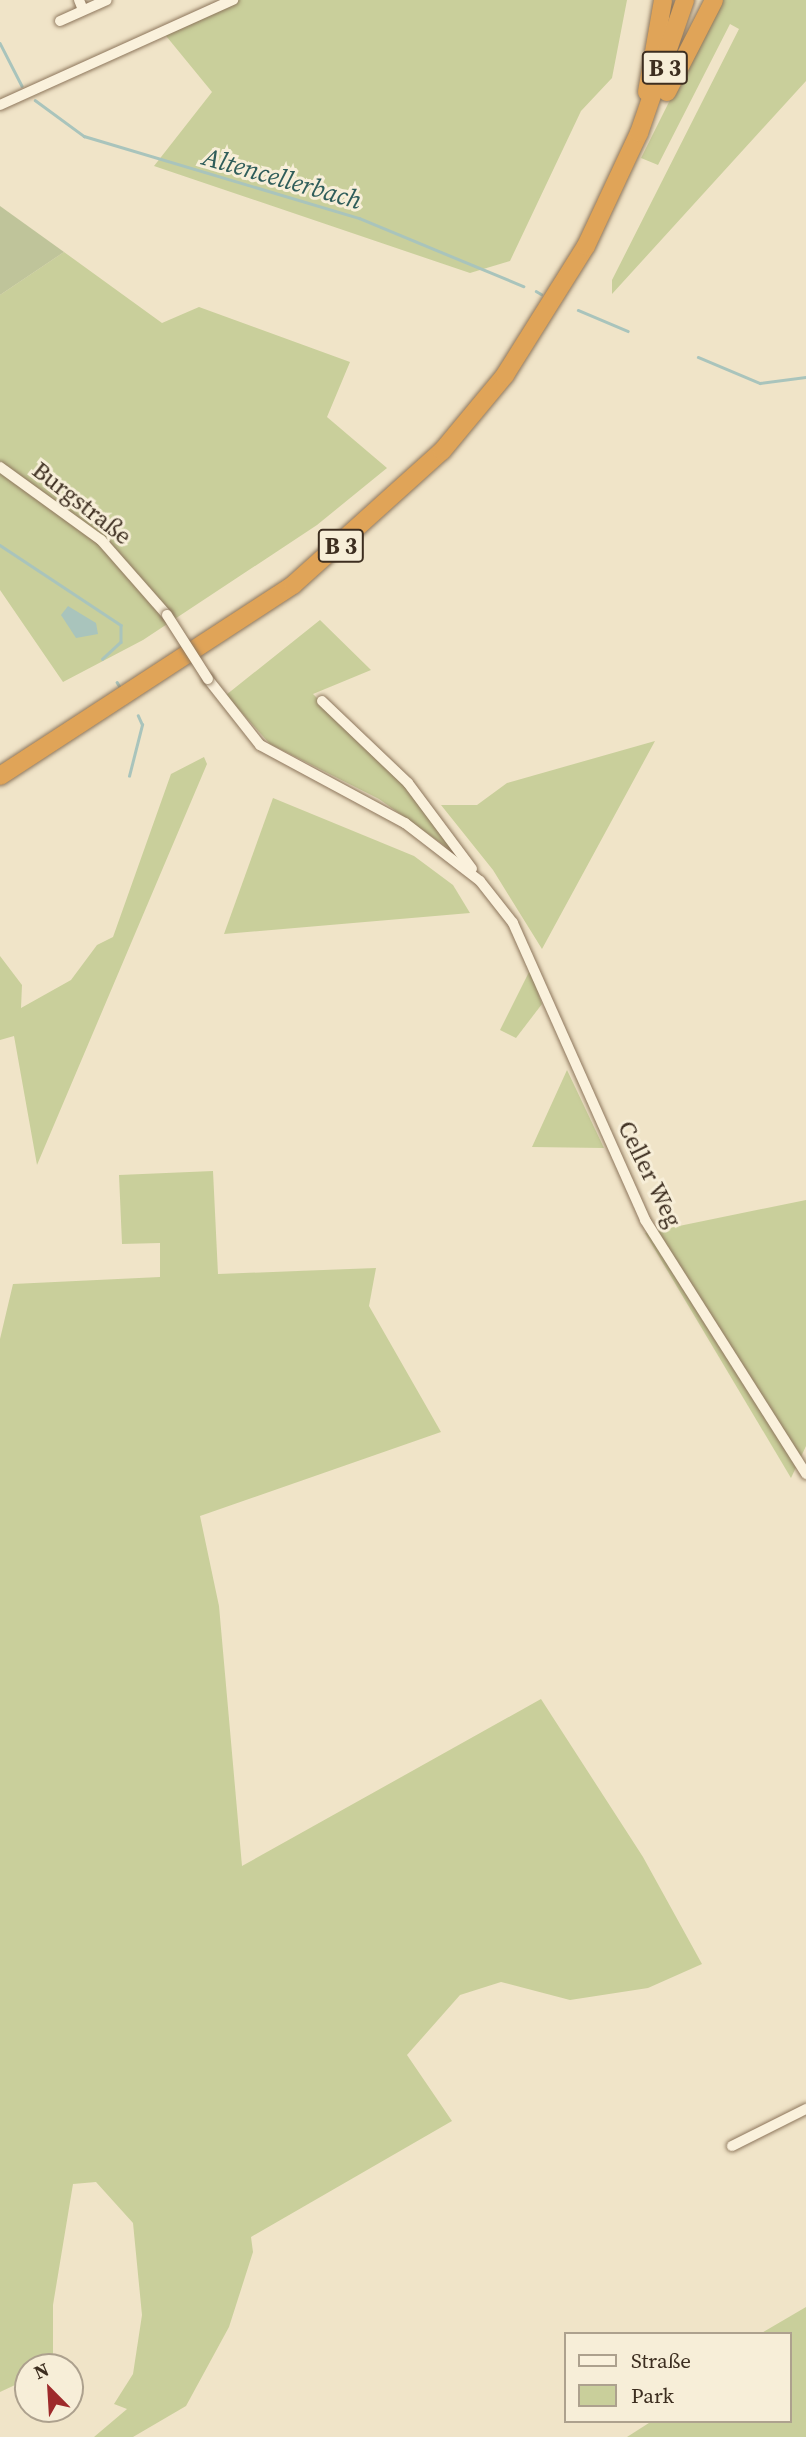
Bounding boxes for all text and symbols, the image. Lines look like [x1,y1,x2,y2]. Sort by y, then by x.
road number: B 3 [640,48,690,88]
water label: Altencellerbach [199,141,365,217]
street label: Burgstraße [27,455,137,551]
road number: B 3 [316,526,366,566]
street label: Celler Weg [612,1116,688,1232]
legend [564,2332,792,2423]
text: Straße [631,2346,691,2375]
north arrow [14,2353,84,2423]
text: N [30,2356,53,2385]
text: Park [631,2381,674,2410]

